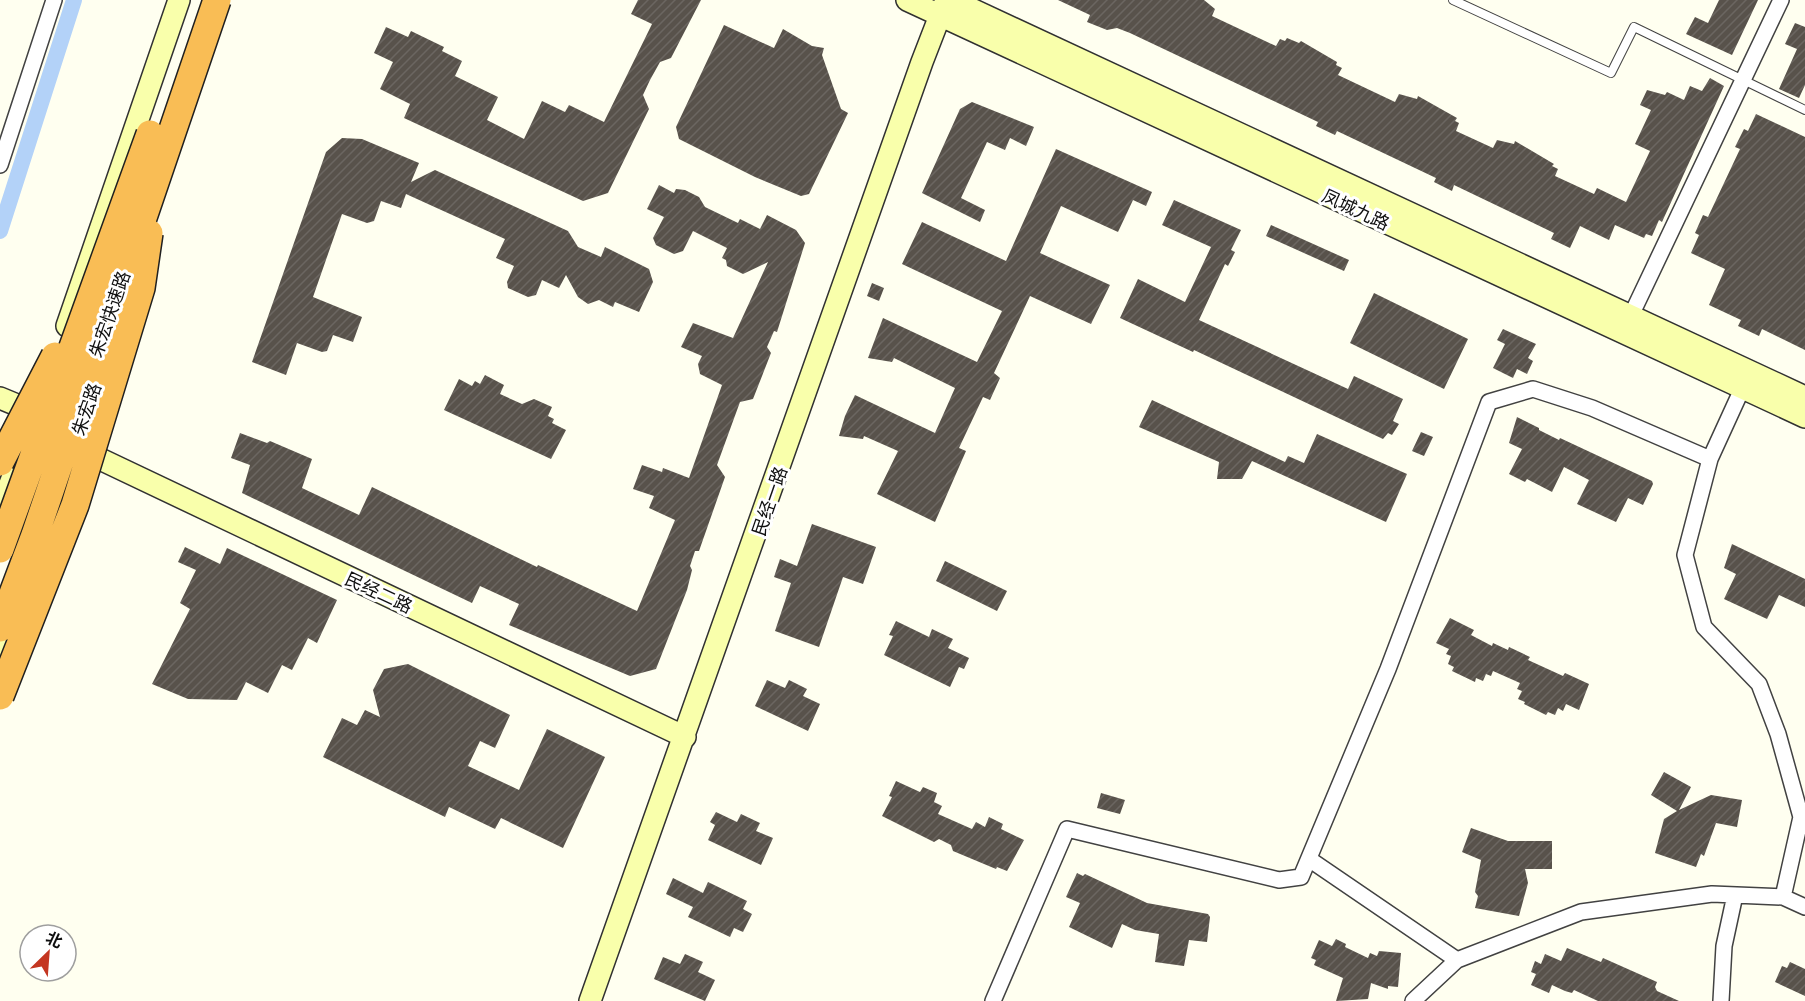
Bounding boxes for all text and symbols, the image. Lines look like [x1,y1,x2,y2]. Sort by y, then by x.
street label: 凤城九路 [1318,183,1394,235]
street label: 朱宏快速路 [83,268,135,360]
street label: 朱宏路 [66,380,106,438]
street label: 民经一路 [746,463,792,539]
street label: 民经二路 [341,566,417,618]
north arrow [18,923,78,983]
text: 北 [43,926,66,952]

